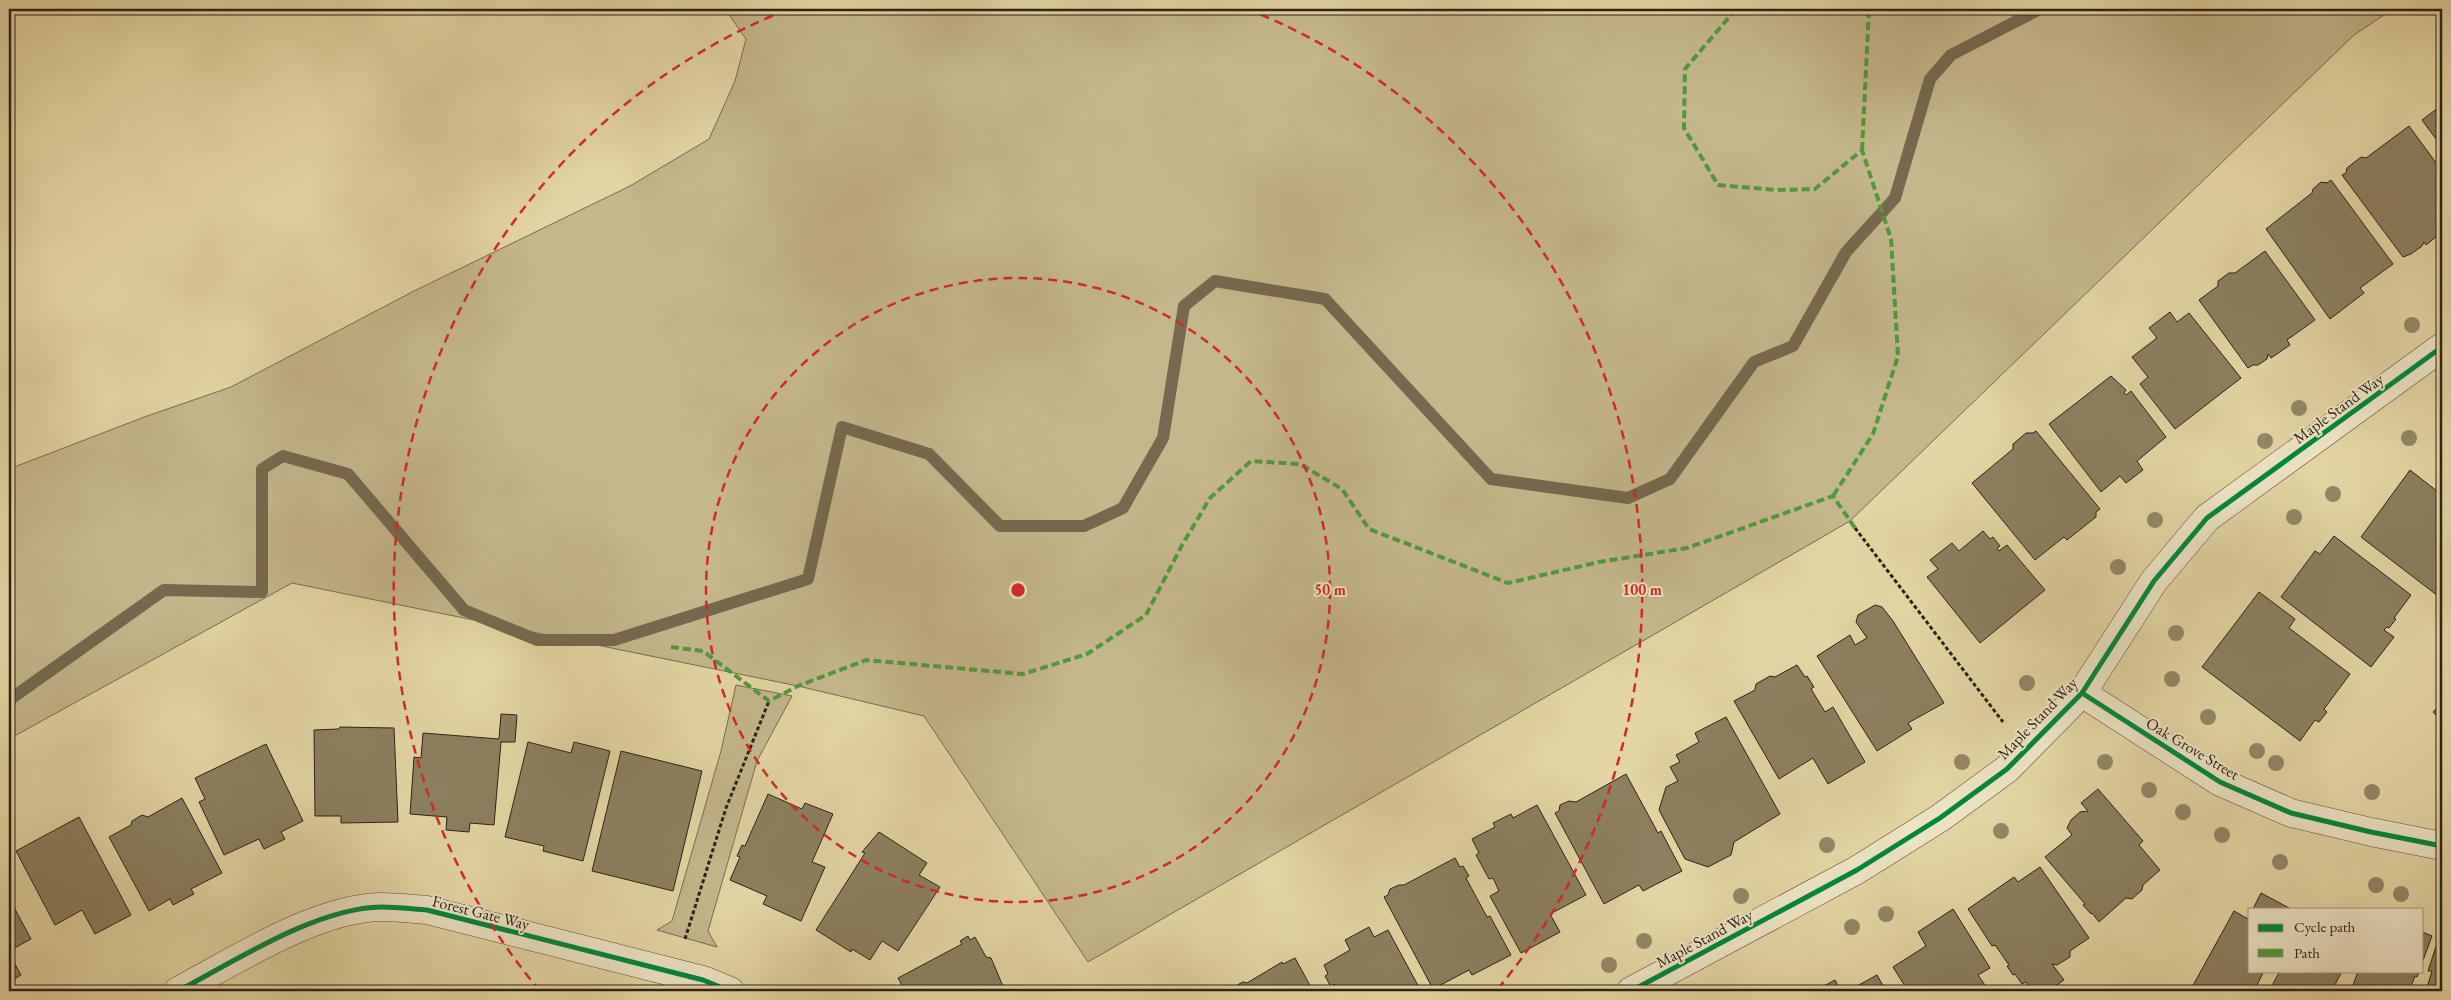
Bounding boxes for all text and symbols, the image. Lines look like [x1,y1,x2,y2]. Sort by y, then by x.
street label: Maple Stand Way [2289,368,2388,448]
text: 50 m [1314,580,1346,599]
text: 100 m [1622,580,1662,599]
centre of rings [1009,581,1027,599]
street label: Maple Stand Way [1993,672,2083,764]
street label: Oak Grove Street [2142,712,2243,785]
street label: Forest Gate Way [430,890,533,935]
street label: Maple Stand Way [1652,904,1757,973]
legend [2248,908,2424,972]
text: Cycle path [2294,917,2356,936]
text: Path [2294,943,2320,962]

